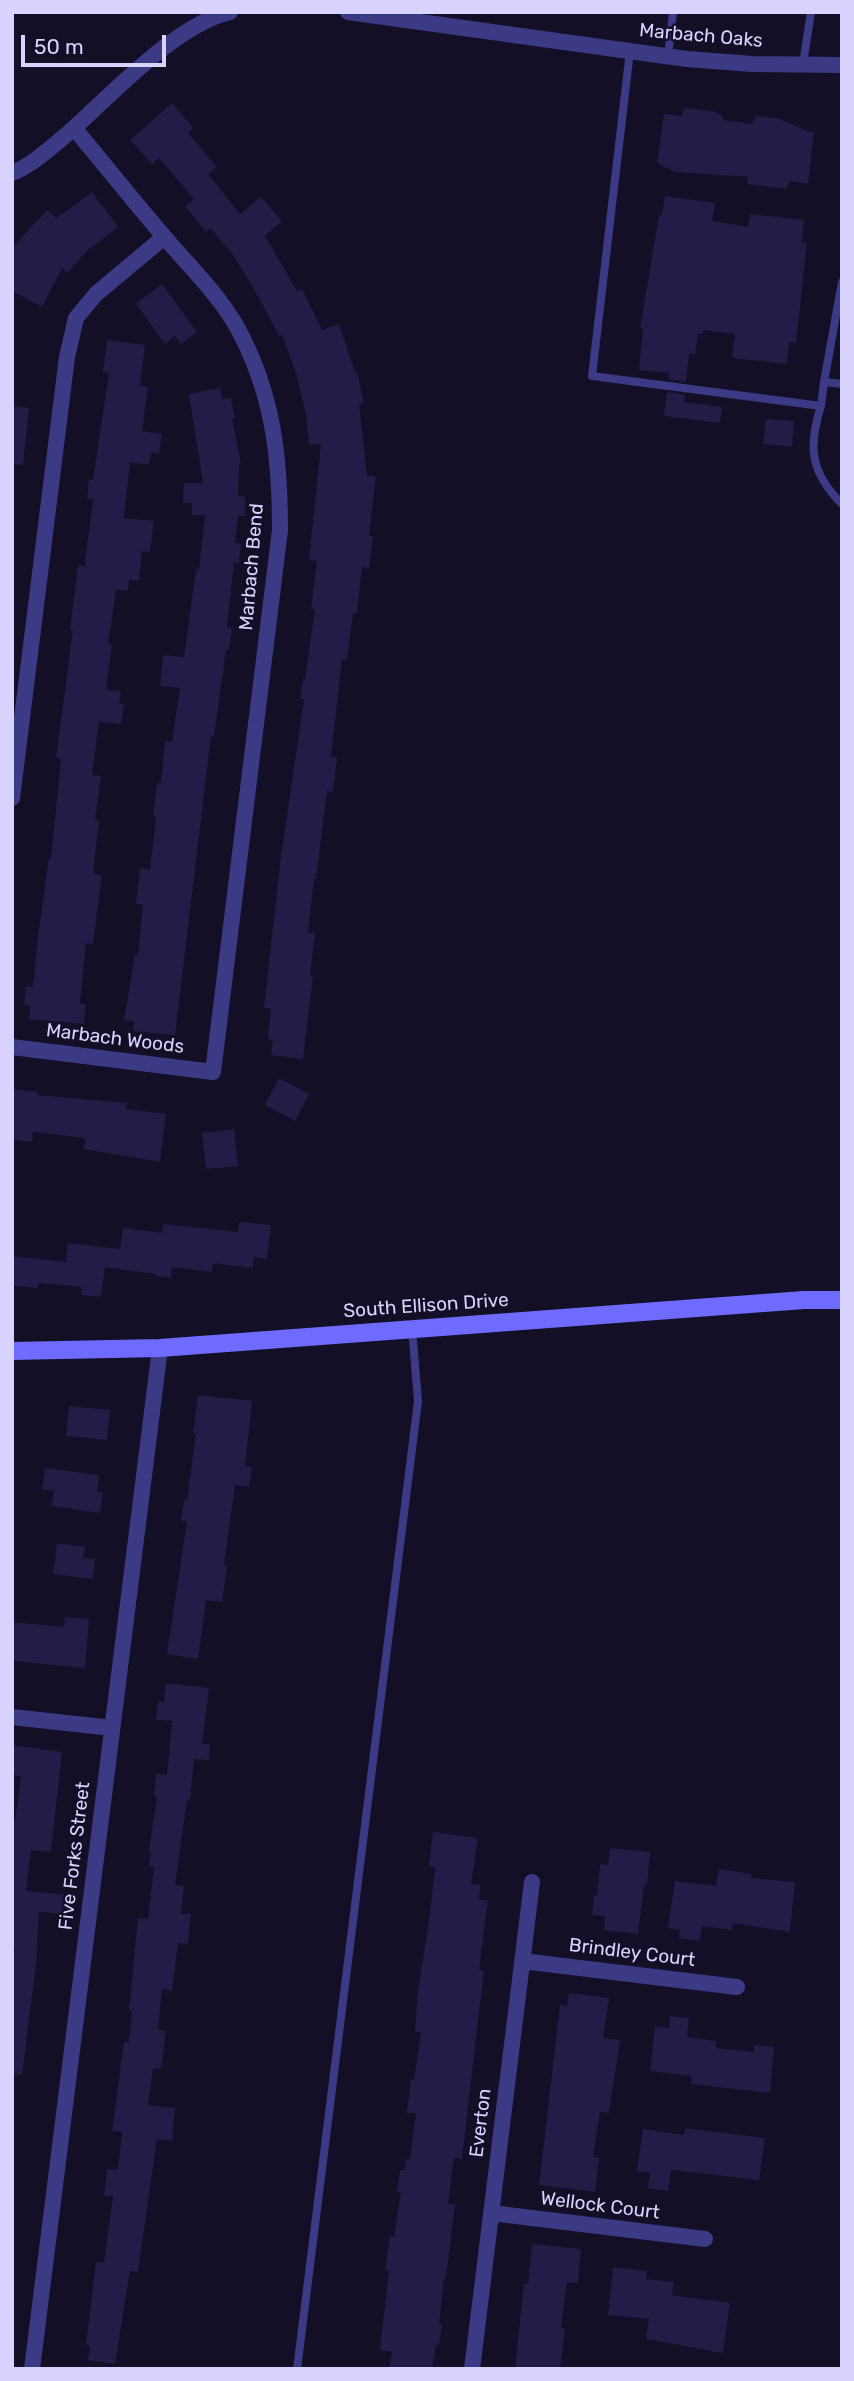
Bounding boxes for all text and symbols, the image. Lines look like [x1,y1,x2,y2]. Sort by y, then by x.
street label: Marbach Oaks [638,19,764,53]
scale bar [24,21,170,65]
text: 50 m [34,34,84,59]
street label: Marbach Bend [235,503,269,631]
street label: Marbach Woods [45,1019,185,1059]
street label: South Ellison Drive [343,1289,509,1323]
street label: Five Forks Street [55,1781,95,1931]
street label: Brindley Court [568,1934,696,1972]
street label: Everton [465,2087,497,2159]
street label: Wellock Court [539,2187,661,2225]

